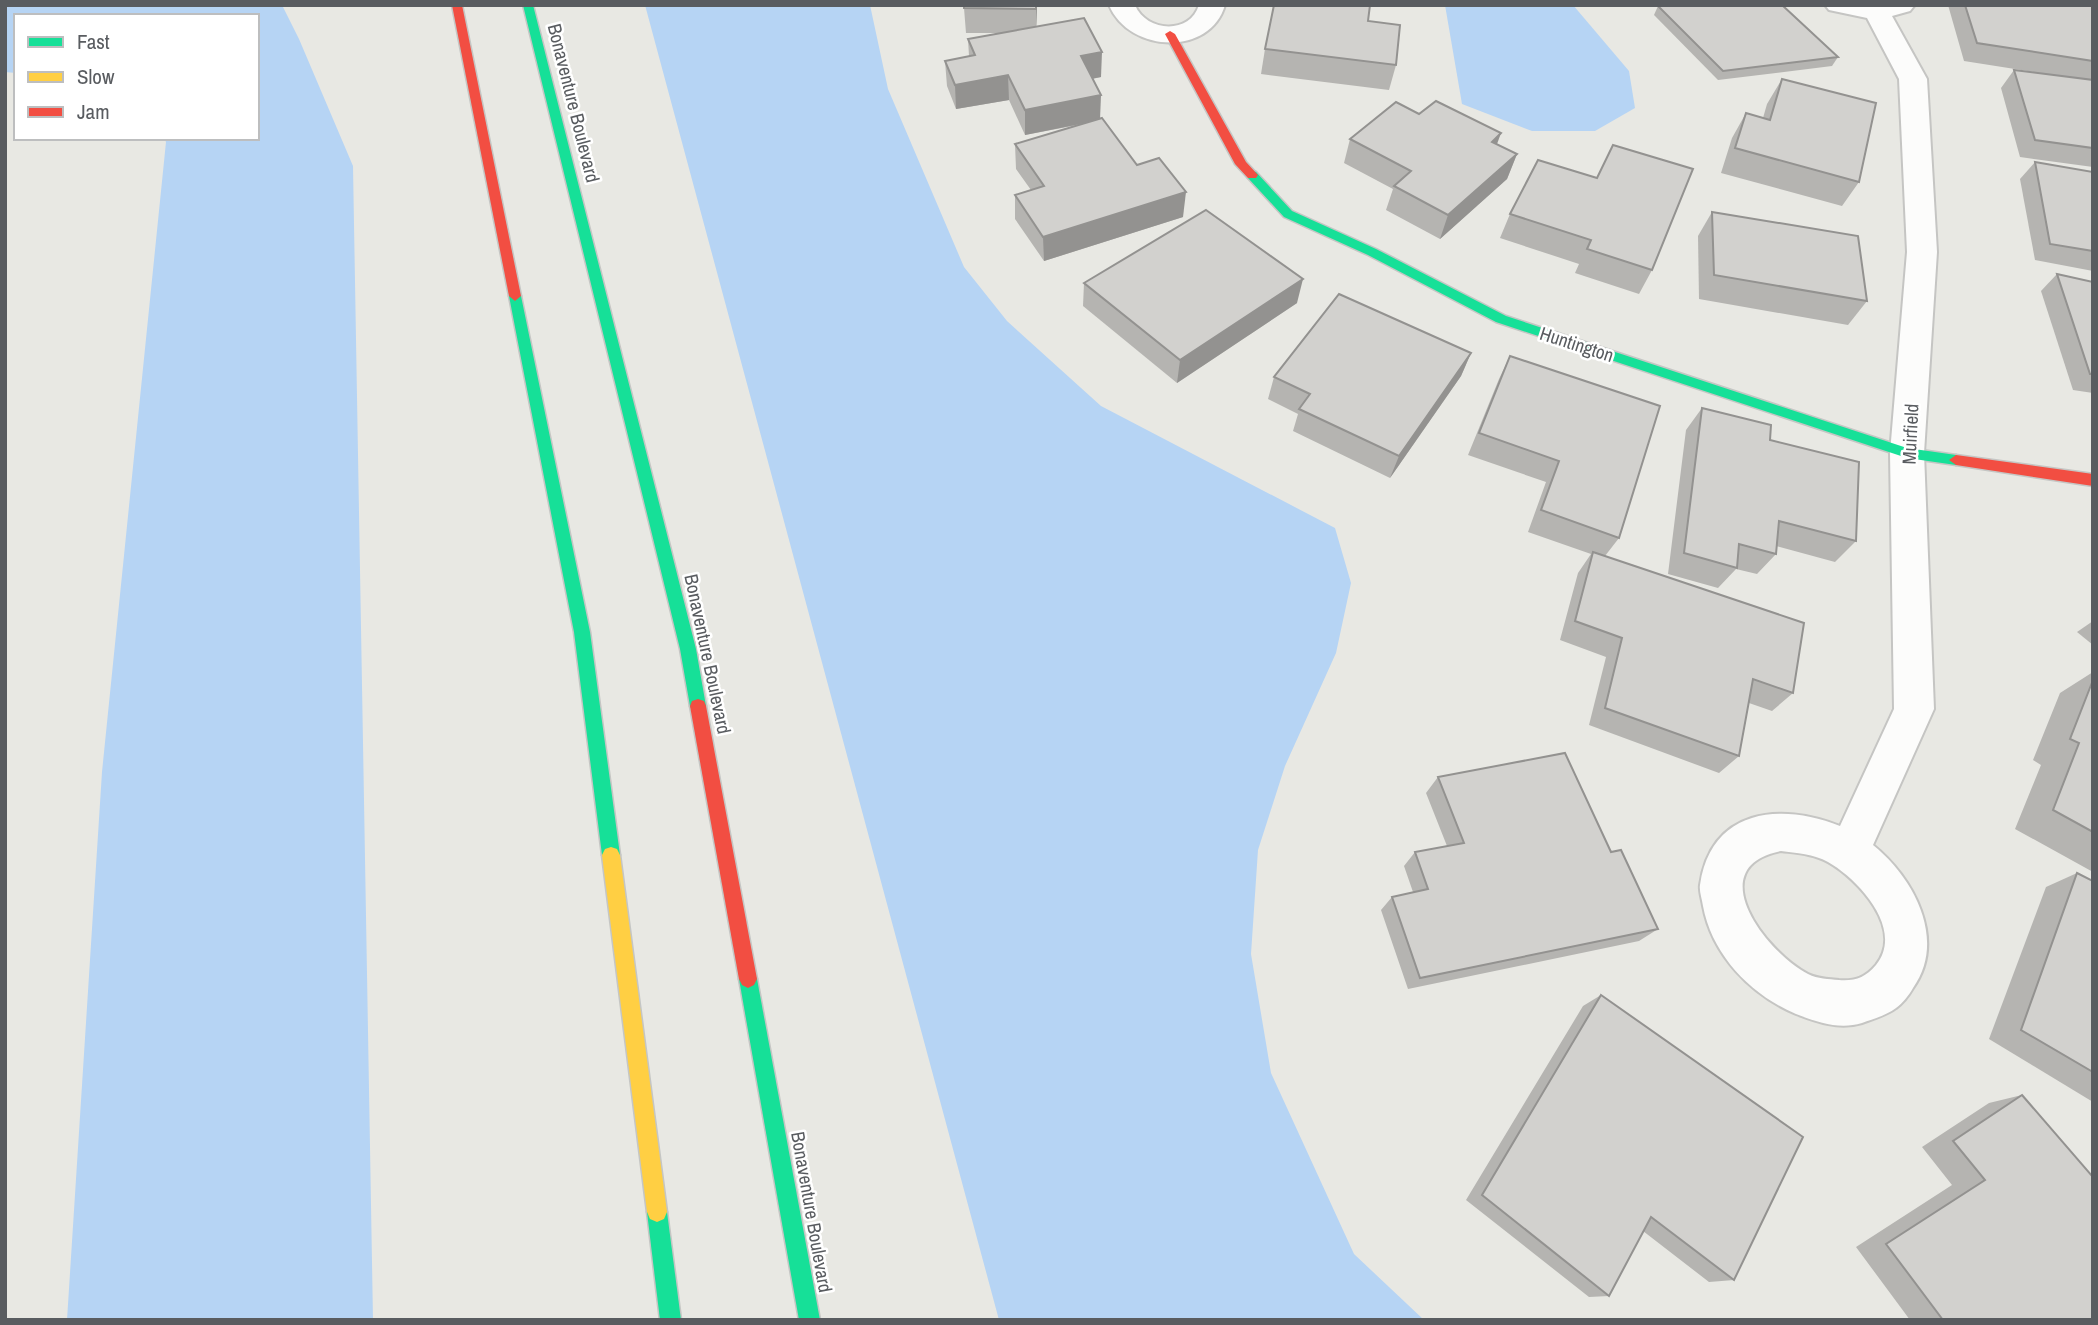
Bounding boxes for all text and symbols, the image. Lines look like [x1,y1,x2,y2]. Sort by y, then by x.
legend [14,14,259,140]
street label: Bonaventure Boulevard [542,21,606,185]
text: Fast [77,27,110,56]
text: Slow [77,62,115,91]
text: Jam [77,97,110,126]
street label: Huntington [1537,320,1617,368]
street label: Muirfield [1895,403,1925,465]
street label: Bonaventure Boulevard [678,572,738,736]
street label: Bonaventure Boulevard [785,1130,839,1294]

